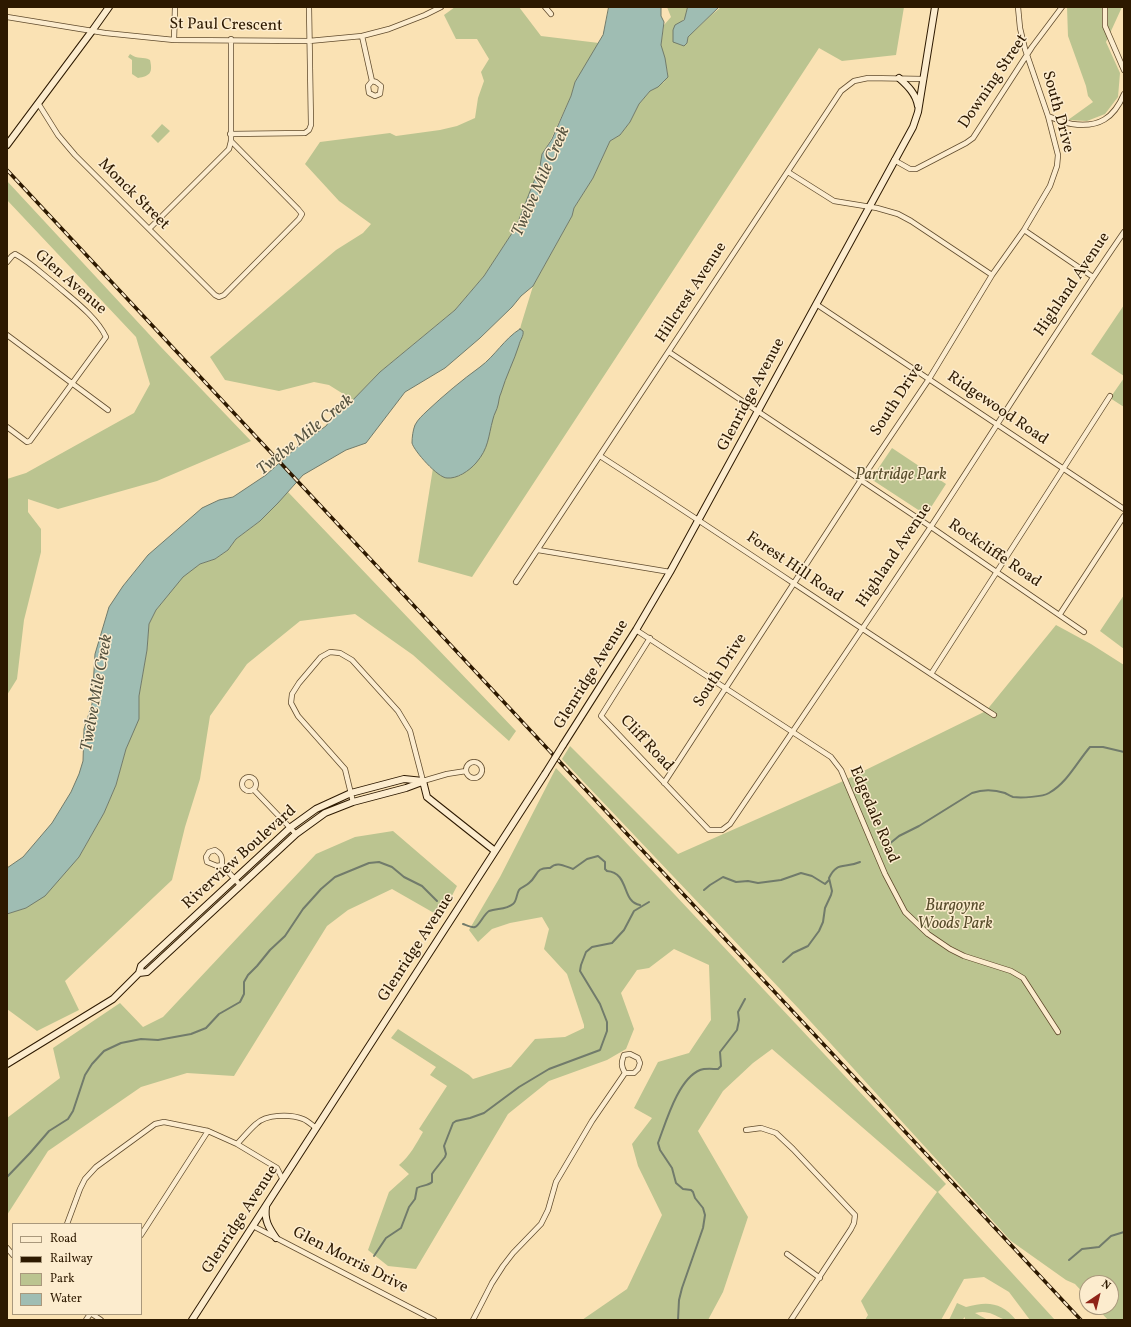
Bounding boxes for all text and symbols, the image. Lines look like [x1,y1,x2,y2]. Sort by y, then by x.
street label: St Paul Crescent [169,15,283,37]
street label: Downing Street [955,31,1033,133]
street label: South Drive [1037,69,1077,155]
water label: Twelve Mile Creek [509,124,575,240]
street label: Monck Street [93,155,173,235]
street label: Highland Avenue [1031,229,1115,341]
street label: Hillcrest Avenue [652,239,732,347]
street label: Glen Avenue [30,247,110,319]
street label: Glenridge Avenue [714,335,790,455]
street label: South Drive [867,360,929,440]
street label: Ridgewood Road [943,368,1051,450]
water label: Twelve Mile Creek [254,391,358,481]
park label: Partridge Park [855,466,947,486]
street label: Highland Avenue [853,500,937,612]
street label: Rockcliffe Road [944,516,1044,592]
street label: Forest Hill Road [742,529,846,607]
street label: Glenridge Avenue [551,617,633,733]
street label: South Drive [690,631,752,711]
water label: Twelve Mile Creek [78,633,118,753]
street label: Cliff Road [615,712,677,776]
street label: Edgedale Road [844,764,902,866]
street label: Riverview Boulevard [179,802,301,914]
street label: Glenridge Avenue [375,890,459,1006]
park label: Burgoyne Woods Park [917,897,993,935]
street label: Glenridge Avenue [199,1162,283,1278]
legend [12,1223,142,1315]
street label: Glen Morris Drive [289,1224,411,1298]
text: Road [50,1231,77,1247]
text: Railway [50,1251,93,1267]
text: Park [50,1271,75,1287]
north arrow [1079,1275,1119,1315]
text: N [1098,1277,1113,1294]
text: Water [50,1291,82,1307]

